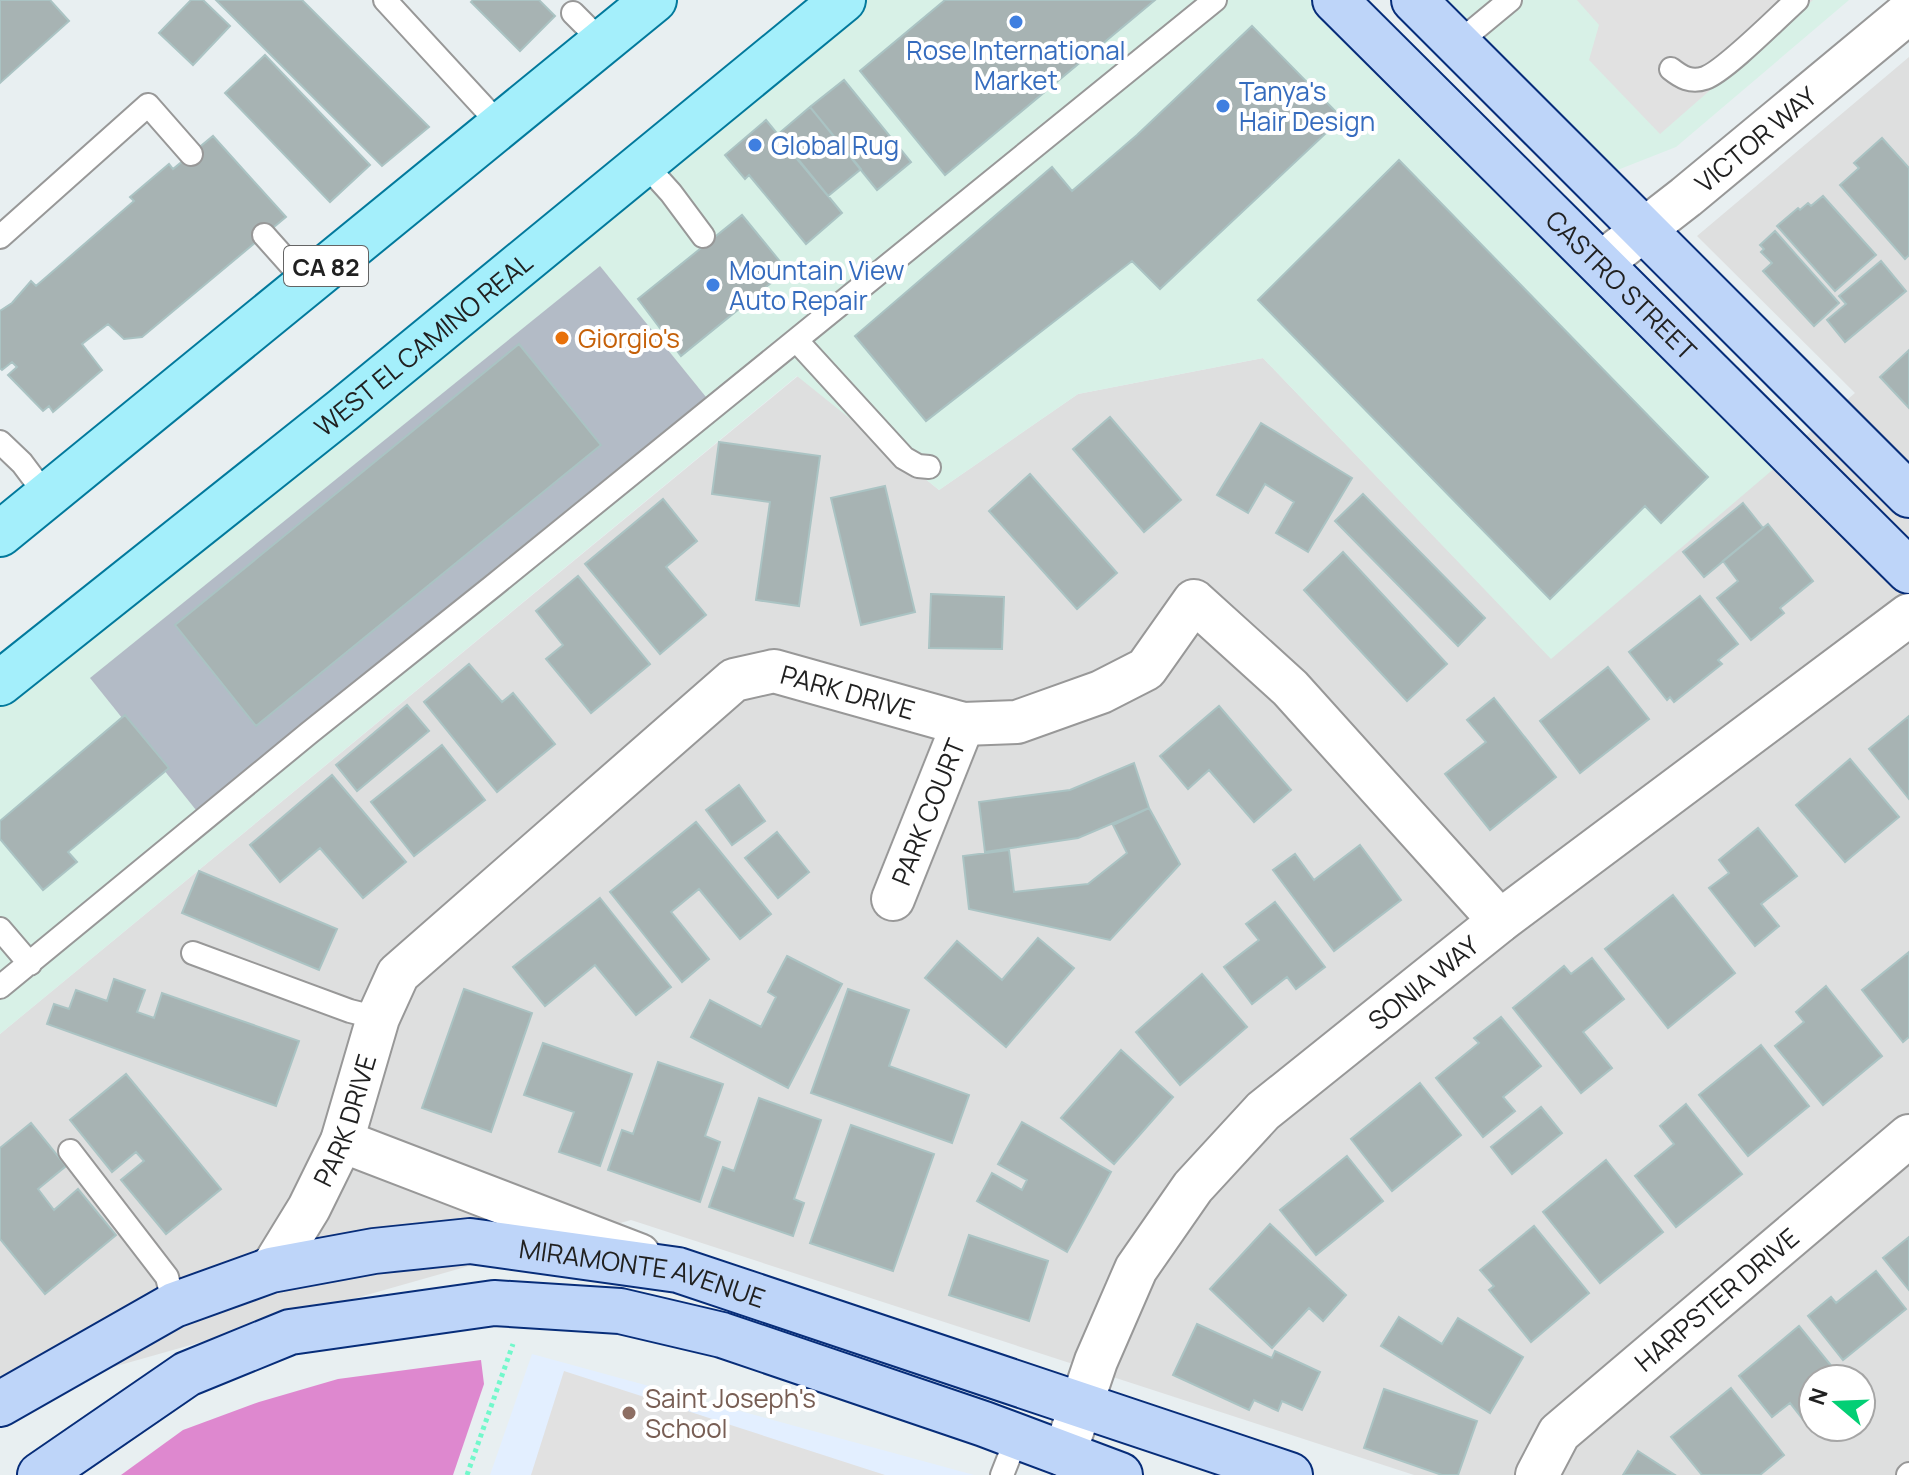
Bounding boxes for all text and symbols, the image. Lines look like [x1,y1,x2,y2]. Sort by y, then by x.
marker: Rose International Market [1007,13,1025,31]
place label: Rose International Market [906,32,1126,98]
place label: Tanya's Hair Design [1239,73,1375,139]
street label: VICTOR WAY [1687,78,1825,200]
marker: Tanya's Hair Design [1214,97,1232,115]
place label: Global Rug [771,127,899,163]
marker: Global Rug [746,136,764,154]
street label: CASTRO STREET [1538,202,1705,368]
street label: WEST EL CAMINO REAL [307,244,540,444]
road number: CA 82 [284,246,368,286]
place label: Mountain View Auto Repair [729,252,905,318]
marker: Mountain View Auto Repair [704,276,722,294]
place label: Giorgio's [578,320,680,356]
marker: Giorgio's [553,329,571,347]
street label: PARK DRIVE [777,656,919,728]
street label: PARK COURT [882,733,974,890]
street label: SONIA WAY [1360,927,1486,1038]
street label: PARK DRIVE [304,1050,384,1192]
street label: HARPSTER DRIVE [1627,1219,1806,1379]
street label: MIRAMONTE AVENUE [517,1230,770,1316]
north arrow [1797,1363,1877,1443]
place label: Saint Joseph's School [645,1380,816,1446]
text: N [1801,1384,1835,1409]
marker: Saint Joseph's School [620,1404,638,1422]

